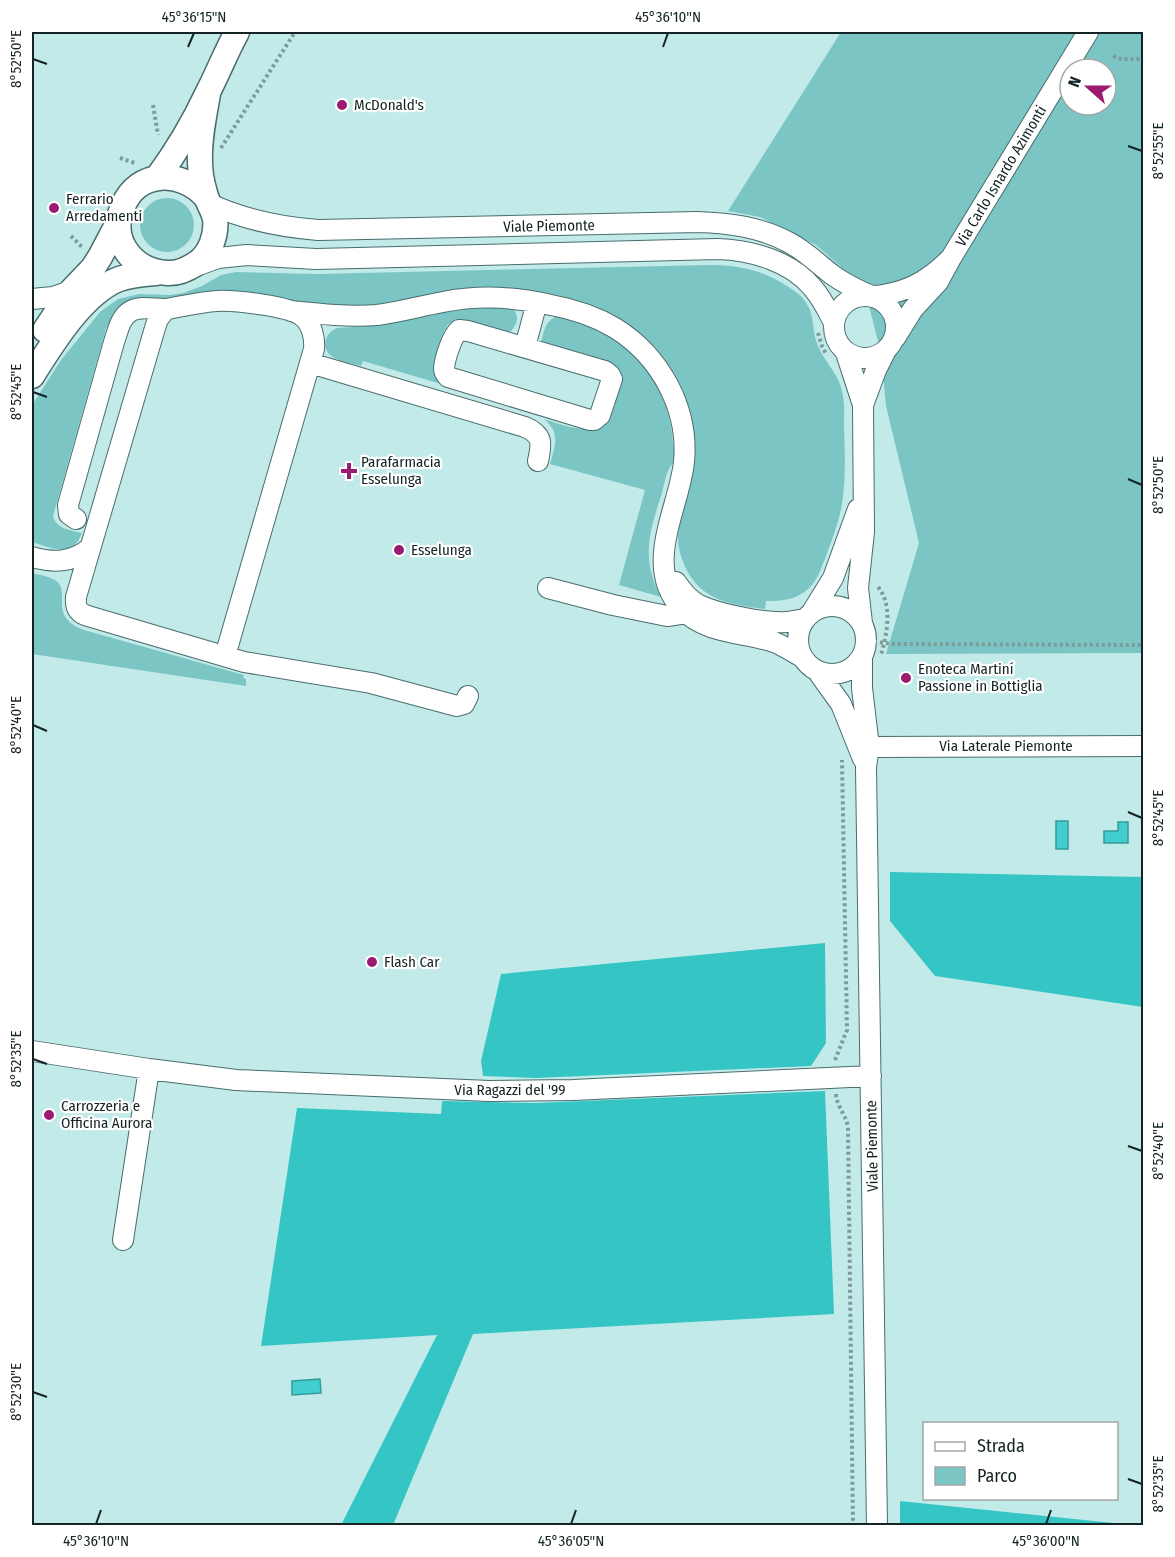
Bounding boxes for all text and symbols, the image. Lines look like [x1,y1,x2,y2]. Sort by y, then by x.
text: 45°36'15"N [162,8,226,26]
text: 45°36'10"N [635,8,701,26]
text: 8°52'50"E [7,30,25,88]
north arrow [1058,57,1118,117]
text: N [1064,74,1085,90]
place label: McDonald's [354,96,424,114]
marker: McDonald's [335,98,349,112]
street label: Via Carlo Isnardo Azimonti [952,102,1050,250]
text: 8°52'55"E [1149,123,1167,179]
place label: Ferrario Arredamenti [66,190,142,225]
marker: Ferrario Arredamenti [47,201,61,215]
street label: Viale Piemonte [503,216,595,236]
text: 8°52'45"E [7,364,25,420]
place label: Parafarmacia Esselunga [361,453,441,488]
text: 8°52'50"E [1149,456,1167,514]
marker: Parafarmacia Esselunga [342,464,356,478]
place label: Esselunga [411,541,472,559]
marker: Esselunga [392,543,406,557]
place label: Enoteca Martiní Passione in Bottiglia [918,660,1043,695]
marker: Enoteca Martiní Passione in Bottiglia [899,671,913,685]
text: 8°52'40"E [7,696,25,754]
street label: Via Laterale Piemonte [939,737,1073,755]
text: 8°52'45"E [1149,790,1167,846]
place label: Flash Car [384,953,440,971]
marker: Flash Car [365,955,379,969]
text: 8°52'35"E [7,1031,25,1087]
street label: Via Ragazzi del '99 [454,1081,566,1099]
place label: Carrozzeria e Officina Aurora [61,1097,152,1132]
street label: Viale Piemonte [862,1100,882,1192]
marker: Carrozzeria e Officina Aurora [42,1108,56,1122]
text: 8°52'40"E [1149,1122,1167,1180]
text: 8°52'30"E [7,1363,25,1421]
legend [923,1422,1118,1500]
text: Strada [977,1435,1025,1457]
text: 8°52'35"E [1149,1456,1167,1512]
text: Parco [977,1465,1017,1487]
text: 45°36'10"N [63,1532,129,1550]
text: 45°36'05"N [538,1532,604,1550]
text: 45°36'00"N [1012,1532,1080,1550]

